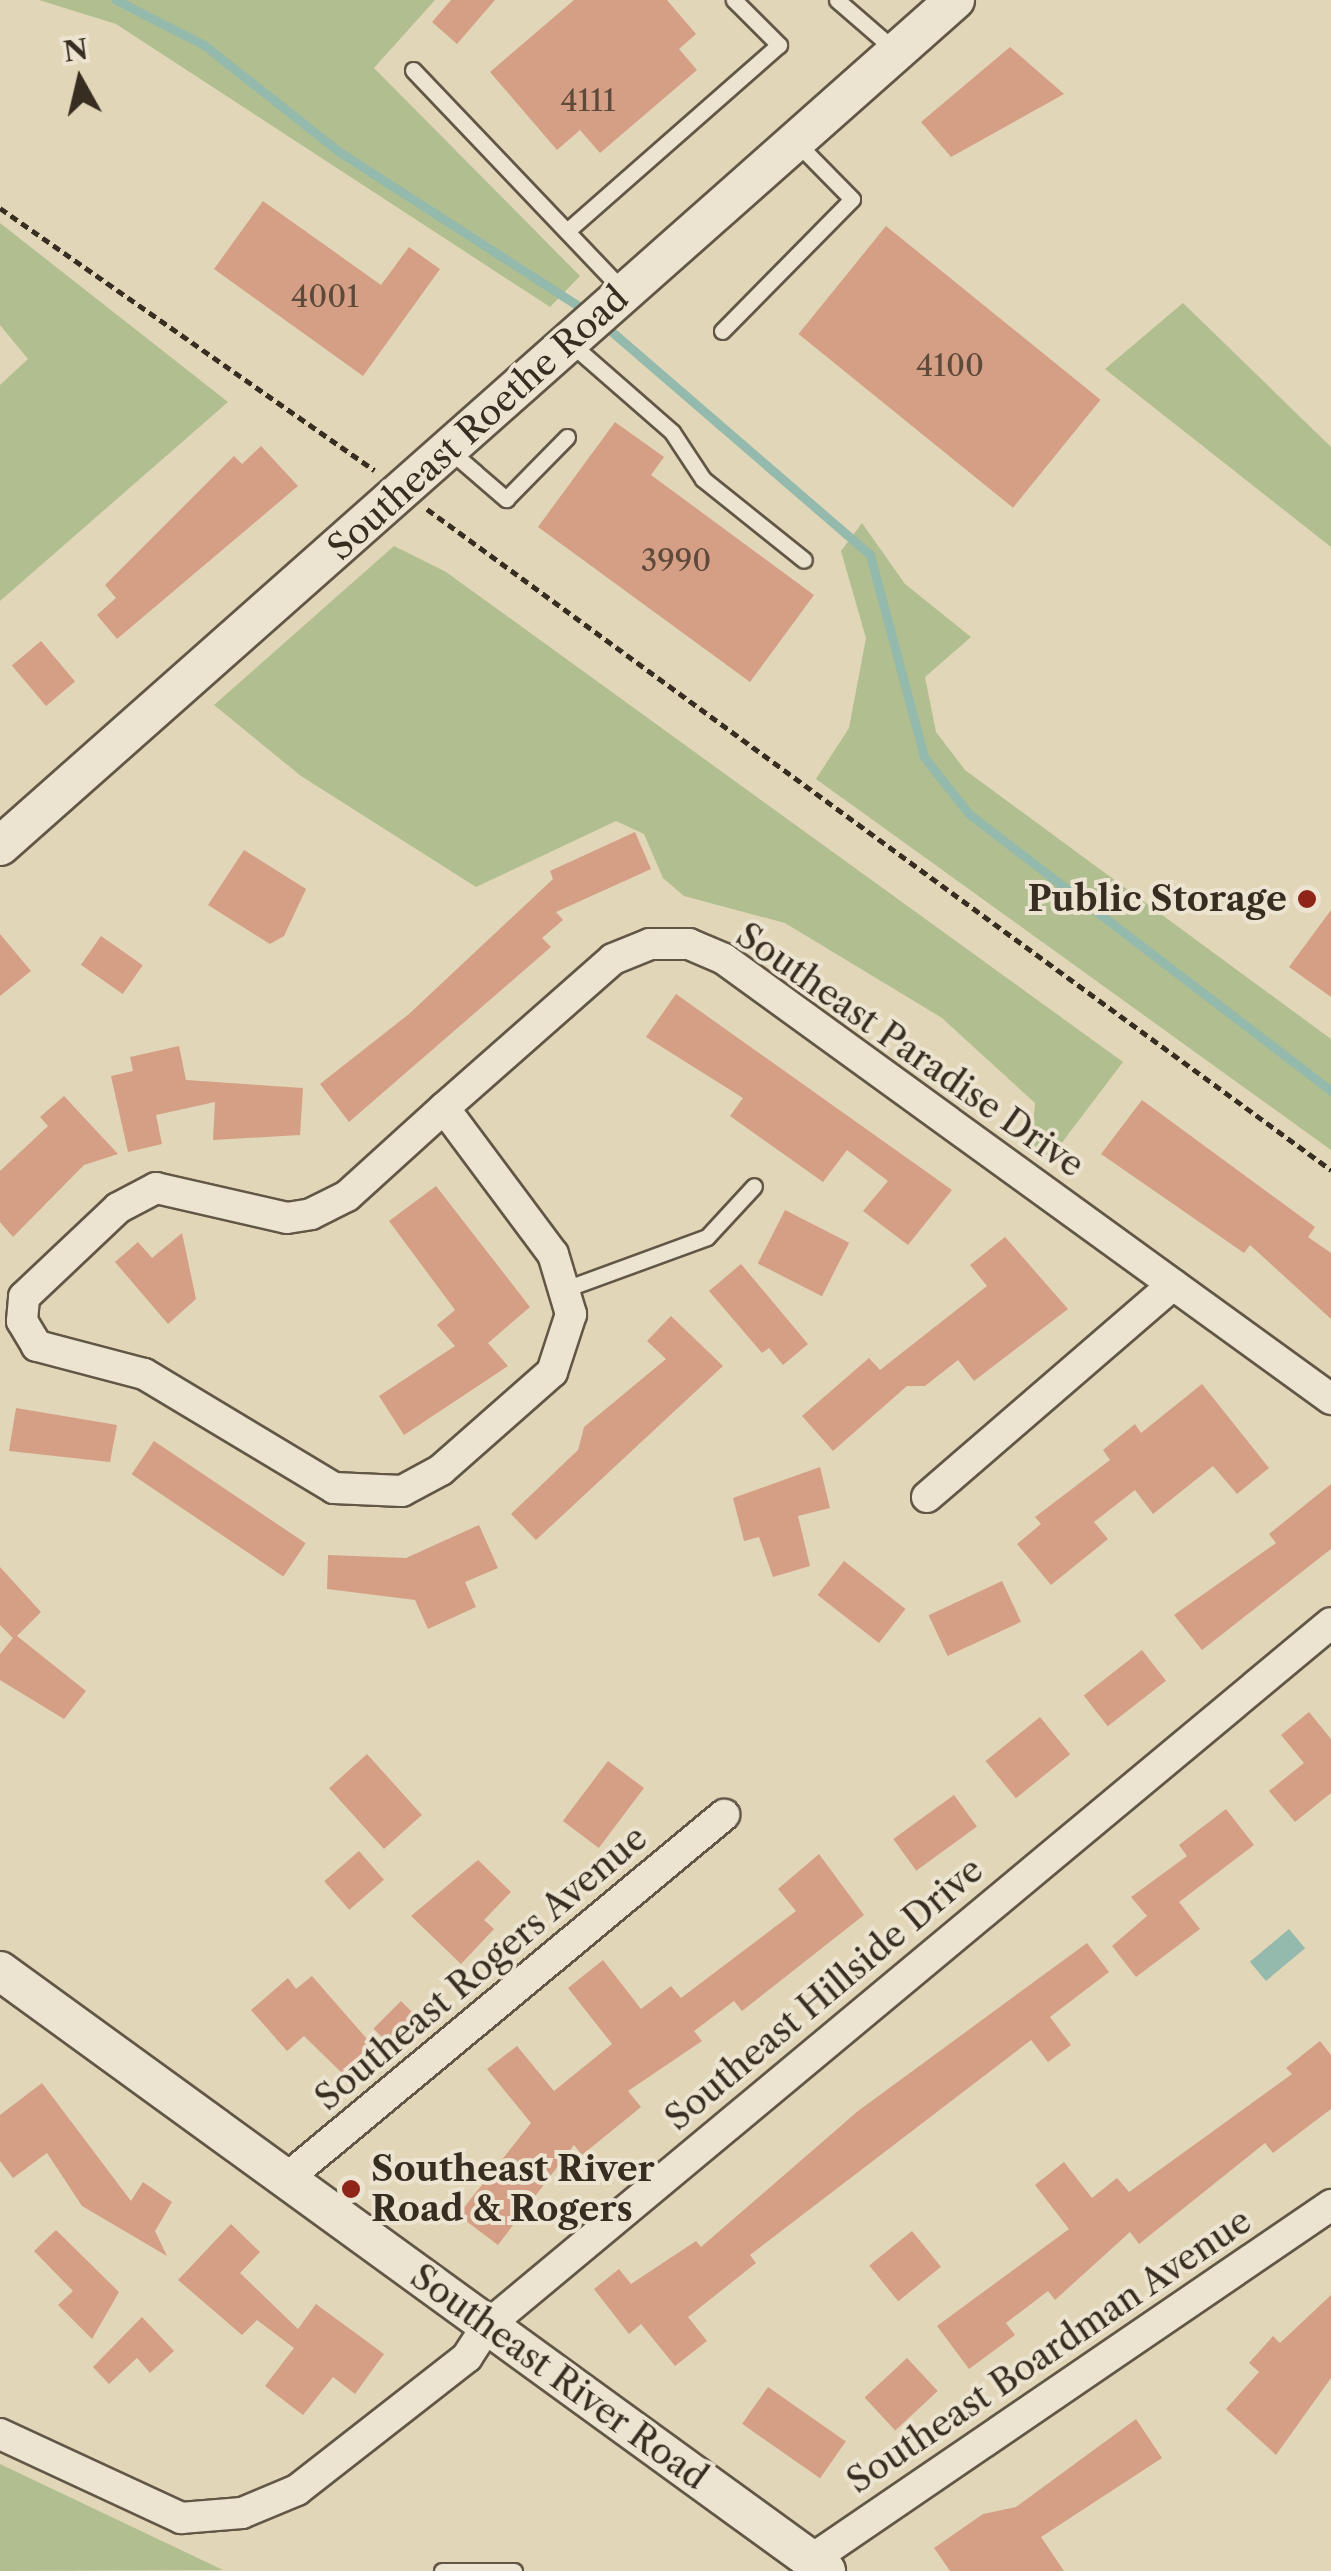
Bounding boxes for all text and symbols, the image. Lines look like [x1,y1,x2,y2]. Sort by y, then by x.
north arrow [30,30,130,130]
text: N [61,32,90,69]
house number: 4111 [560,83,616,119]
street label: Southeast Roethe Road [319,277,637,569]
house number: 4001 [291,279,359,315]
house number: 4100 [916,348,984,384]
house number: 3990 [641,543,711,579]
place label: Public Storage [1027,878,1287,920]
marker: Public Storage [1296,888,1318,910]
street label: Southeast Paradise Drive [728,914,1092,1186]
street label: Southeast Rogers Avenue [306,1816,656,2120]
street label: Southeast Hillside Drive [657,1849,991,2139]
place label: Southeast River Road & Rogers [371,2148,655,2230]
marker: Southeast River Road & Rogers [340,2178,362,2200]
street label: Southeast Boardman Avenue [838,2199,1260,2503]
street label: Southeast River Road [402,2255,716,2499]

